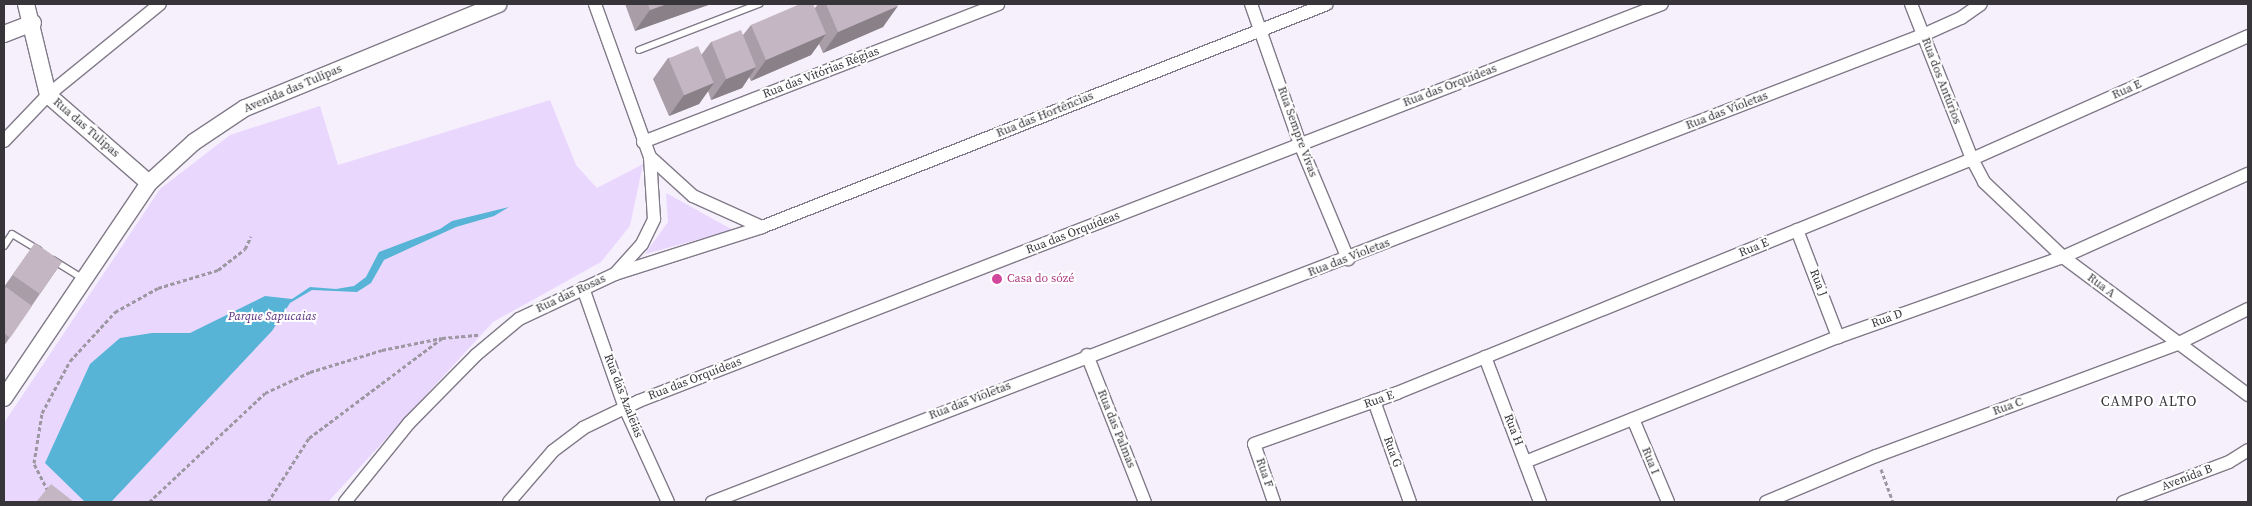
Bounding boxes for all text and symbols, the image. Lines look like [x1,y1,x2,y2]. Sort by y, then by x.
street label: Rua dos Antúrios [1918,36,1964,126]
street label: Rua das Vitórias Régias [761,44,881,102]
street label: Avenida das Tulipas [242,62,344,116]
street label: Rua das Orquídeas [1401,62,1499,110]
street label: Rua E [2110,77,2144,103]
street label: Rua Sempre Vivas [1274,85,1320,179]
street label: Rua das Hortências [994,89,1096,141]
street label: Rua das Violetas [1684,89,1770,133]
street label: Rua das Tulipas [50,95,122,161]
street label: Rua das Orquídeas [1024,209,1122,257]
street label: Rua das Violetas [1306,236,1392,280]
street label: Rua E [1737,236,1771,260]
street label: Rua J [1806,267,1830,299]
street label: Rua A [2084,271,2118,301]
street label: Rua das Rosas [534,272,608,316]
place label: Casa do sózé [1007,272,1074,286]
marker: Casa do sózé [991,273,1003,285]
street label: Rua D [1869,307,1905,331]
park label: Parque Sapucaias [228,310,316,324]
street label: Rua das Azaleias [600,352,646,440]
street label: Rua das Orquídeas [646,355,744,403]
street label: Rua das Violetas [927,379,1013,423]
street label: Rua das Palmas [1094,388,1138,470]
street label: Rua E [1362,388,1396,412]
district label: CAMPO ALTO [2099,393,2199,409]
street label: Rua C [1991,395,2025,419]
street label: Rua H [1500,412,1526,448]
street label: Rua G [1380,435,1404,469]
street label: Rua I [1638,445,1662,477]
street label: Rua F [1252,456,1276,490]
street label: Avenida B [2160,462,2214,494]

